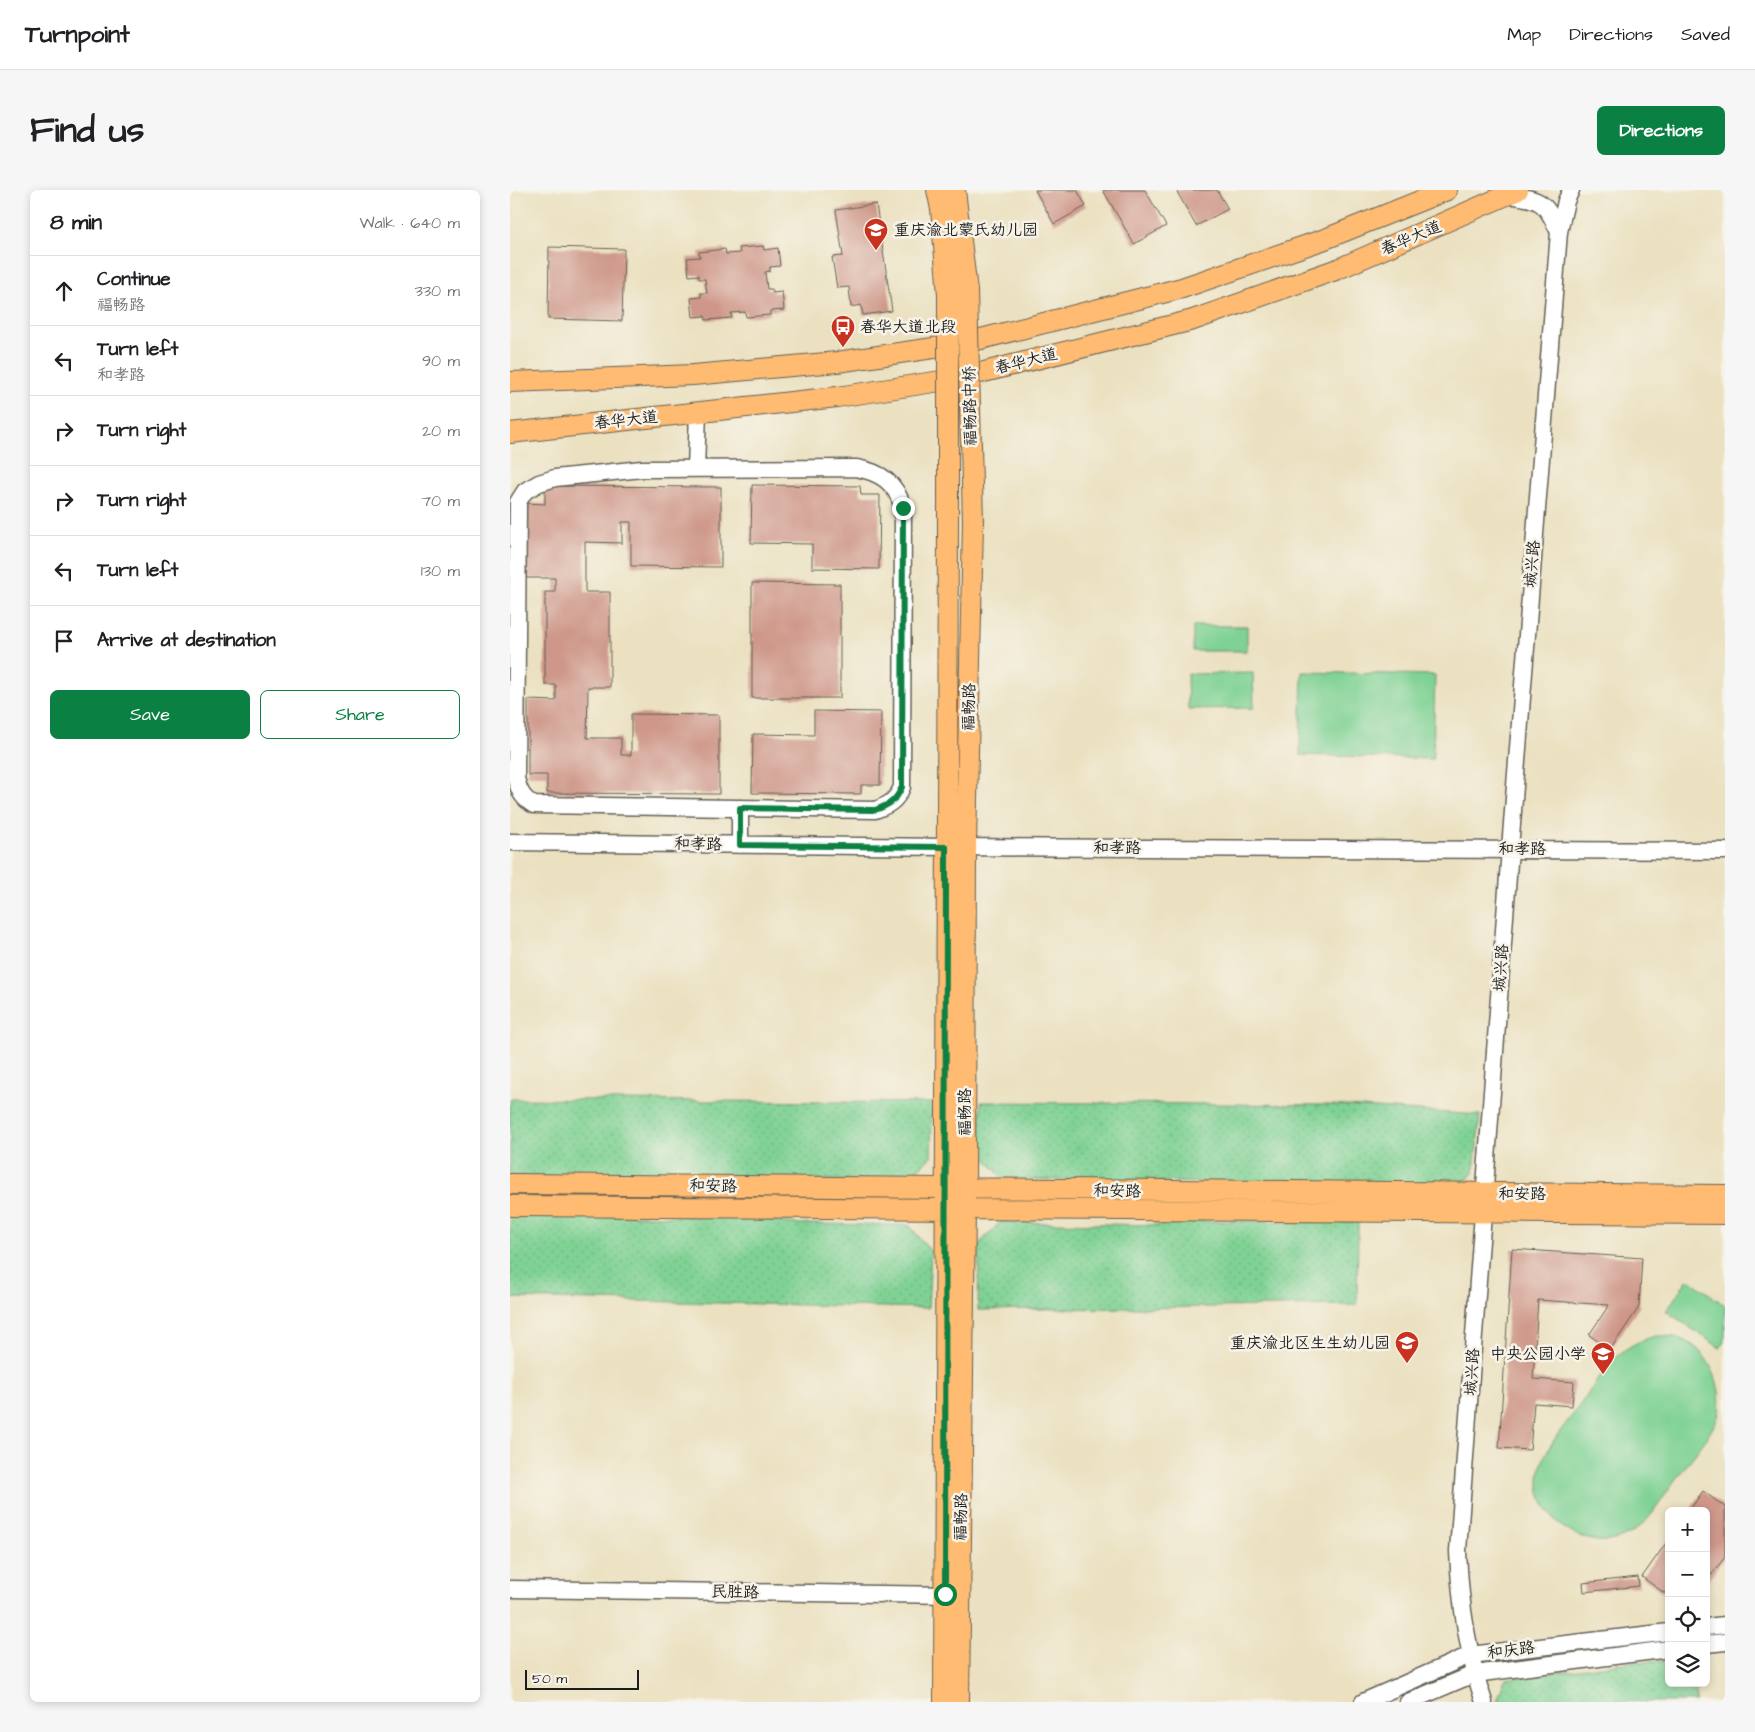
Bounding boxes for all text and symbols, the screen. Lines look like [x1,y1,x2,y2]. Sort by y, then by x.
text: Turnpoint [25,18,130,52]
text: Map [1507,22,1541,47]
text: Directions [1569,22,1653,47]
text: Saved [1681,22,1730,47]
text: Find us [30,106,144,155]
button: Directions [1597,106,1725,155]
text: 8 min [50,208,102,237]
text: Walk · 640 m [360,212,460,234]
street label: 春华大道 [1377,215,1445,261]
school or university icon: 重庆渝北蒙氏幼儿园 [863,217,889,251]
place label: 重庆渝北蒙氏幼儿园 [894,219,1038,241]
text: Continue [97,266,171,293]
icon: ahead [50,277,78,305]
text: 330 m [415,280,460,302]
text: 福畅路 [97,294,145,316]
bus stop icon: 春华大道北段 [830,314,856,348]
place label: 春华大道北段 [860,316,956,338]
text: Turn left [97,336,178,363]
street label: 春华大道 [992,343,1060,379]
icon: left [50,347,78,375]
text: 90 m [422,350,460,372]
text: 和孝路 [97,364,145,386]
street label: 福畅路中桥 [958,366,982,446]
street label: 春华大道 [593,406,659,434]
icon: right [50,417,78,445]
text: Turn right [97,417,186,444]
text: 20 m [422,420,460,442]
icon: right [50,487,78,515]
text: Turn right [97,487,186,514]
text: 70 m [421,490,460,512]
route end [892,497,915,520]
street label: 城兴路 [1519,539,1545,589]
icon: left [50,557,78,585]
text: Turn left [97,557,178,584]
text: 130 m [421,560,460,582]
icon: arrive [50,627,78,655]
text: Arrive at destination [97,627,276,654]
street label: 福畅路 [958,683,980,731]
button: Save [50,690,250,739]
button: Share [260,690,460,739]
street label: 和孝路 [674,833,722,855]
street label: 和孝路 [1093,837,1141,859]
street label: 和孝路 [1498,838,1546,860]
street label: 城兴路 [1488,943,1514,993]
street label: 福畅路 [954,1088,976,1136]
street label: 和安路 [689,1175,737,1197]
street label: 和安路 [1093,1180,1141,1202]
street label: 和安路 [1498,1183,1546,1205]
school or university icon: 重庆渝北区生生幼儿园 [1394,1330,1420,1364]
place label: 重庆渝北区生生幼儿园 [1230,1332,1390,1354]
school or university icon: 中央公园小学 [1590,1341,1616,1375]
place label: 中央公园小学 [1490,1343,1586,1365]
street label: 城兴路 [1459,1347,1485,1397]
street label: 福畅路 [950,1493,972,1541]
map controls [1665,1507,1710,1687]
button: + [1665,1507,1710,1552]
button: − [1665,1552,1710,1597]
street label: 民胜路 [711,1581,759,1603]
route start [934,1583,957,1606]
button: locate [1665,1597,1710,1642]
street label: 和庆路 [1486,1636,1536,1664]
button: layers [1665,1642,1710,1687]
scale bar [525,1667,639,1690]
text: 50 m [532,1669,567,1689]

